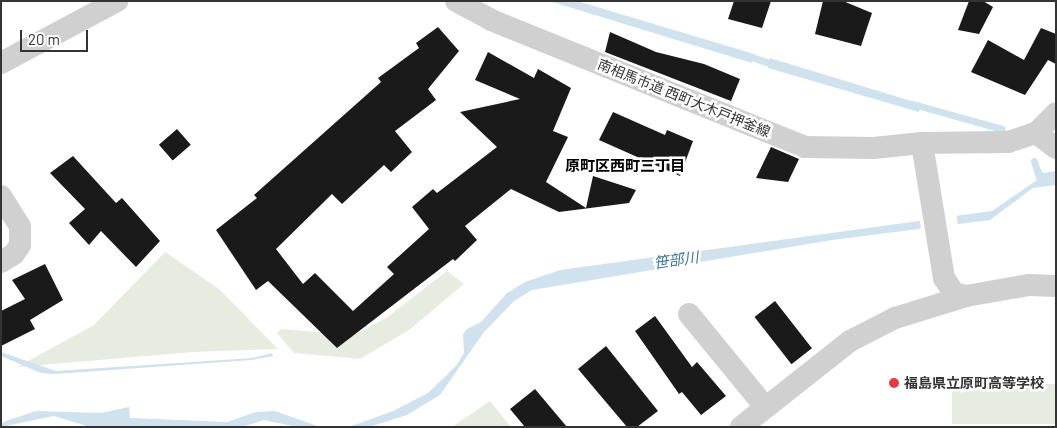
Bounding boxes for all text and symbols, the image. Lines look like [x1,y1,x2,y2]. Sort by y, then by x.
scale bar [22,20,90,52]
text: 20 m [28,30,60,48]
street label: 南相馬市道 西町大木戸押釜線 [595,56,773,140]
district label: 原町区西町三丁目 [565,157,685,175]
water label: 笹部川 [652,248,700,272]
place label: 福島県立原町高等学校 [904,375,1044,391]
marker: 福島県立原町高等学校 [888,377,900,389]

